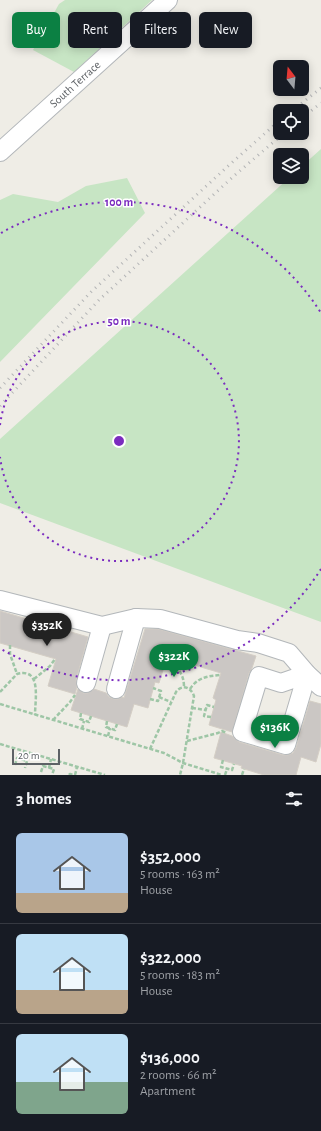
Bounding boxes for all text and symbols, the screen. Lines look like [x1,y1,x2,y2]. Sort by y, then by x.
chip: Buy [12,12,60,48]
chip: Rent [68,12,122,48]
chip: Filters [130,12,191,48]
chip: New [199,12,252,48]
street label: South Terrace [47,58,103,110]
north arrow [273,60,309,96]
map controls [273,60,309,184]
button: locate [273,104,309,140]
button: layers [273,148,309,184]
text: 100 m [105,196,133,208]
text: 50 m [108,315,131,327]
centre of rings [112,434,126,448]
pin: $352K [19,613,75,647]
text: $352K [32,619,62,632]
pin: $322K [146,644,202,678]
text: $322K [158,650,190,663]
pin: $136K [247,715,303,749]
text: $136K [260,721,290,734]
scale bar [12,747,60,766]
text: 20 m [18,750,39,761]
icon: filters [283,788,305,810]
text: 3 homes [16,790,72,807]
text: $352,000 [140,848,201,865]
icon: home [48,849,96,897]
text: 5 rooms · 163 m² [140,868,220,881]
text: House [140,884,172,897]
text: $322,000 [140,949,201,966]
icon: home [48,950,96,998]
text: 5 rooms · 183 m² [140,969,220,982]
text: House [140,985,172,998]
text: $136,000 [140,1049,200,1066]
icon: home [48,1050,96,1098]
text: 2 rooms · 66 m² [140,1069,217,1082]
text: Apartment [140,1085,195,1098]

